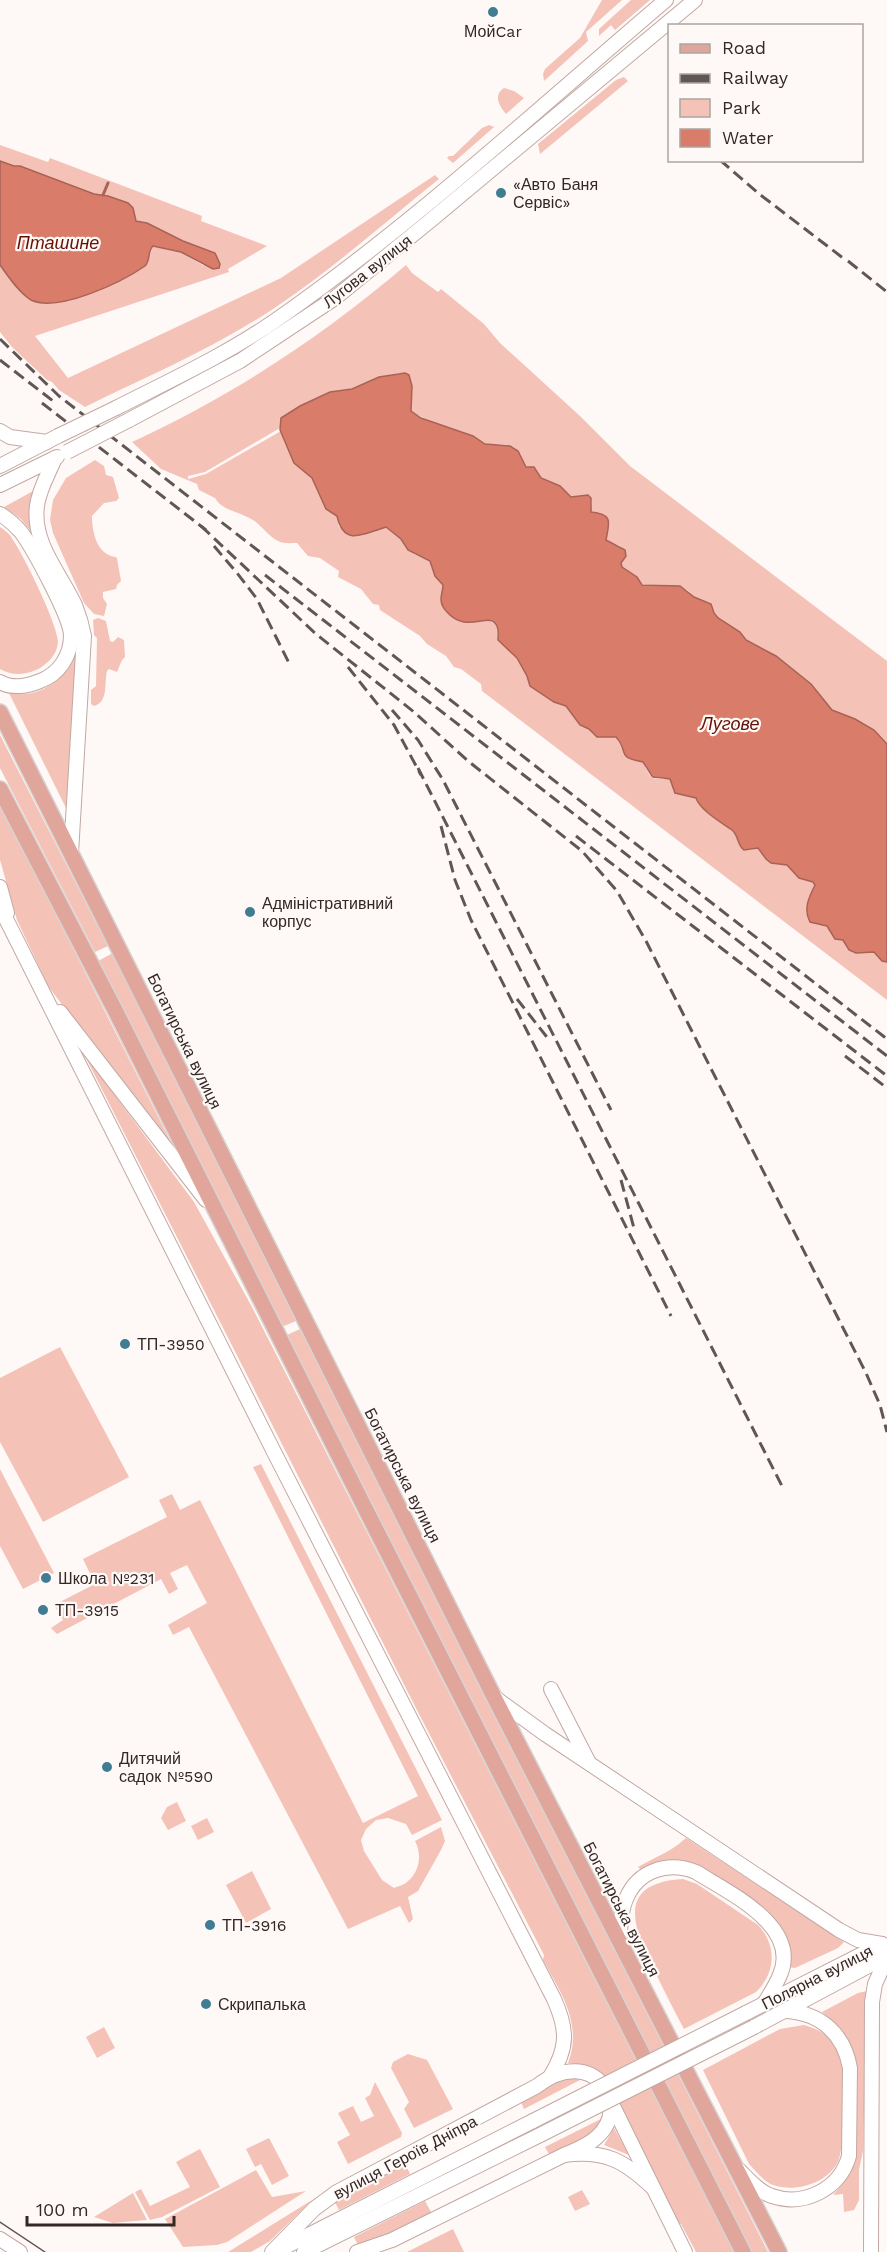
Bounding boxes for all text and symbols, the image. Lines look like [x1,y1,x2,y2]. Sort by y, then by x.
marker: МойCar [486,5,500,19]
place label: МойCar [464,22,522,41]
legend [668,24,863,162]
text: Road [722,37,766,58]
text: Railway [722,67,789,88]
text: Park [722,97,761,118]
text: Water [722,127,774,148]
place label: «Авто Баня Сервіс» [513,175,598,212]
marker: «Авто Баня Сервіс» [494,186,508,200]
street label: Лугова вулиця [319,231,416,312]
water label: Пташине [17,232,99,253]
water label: Лугове [699,713,760,734]
place label: Адміністративний корпус [262,894,393,931]
marker: Адміністративний корпус [243,905,257,919]
street label: Богатирська вулиця [143,970,226,1112]
place label: ТП-3950 [137,1335,205,1354]
marker: ТП-3950 [118,1337,132,1351]
street label: Богатирська вулиця [360,1405,445,1546]
place label: Школа №231 [58,1569,154,1588]
marker: Школа №231 [39,1571,53,1585]
place label: ТП-3915 [55,1601,119,1620]
marker: ТП-3915 [36,1603,50,1617]
place label: Дитячий садок №590 [119,1749,213,1786]
marker: Дитячий садок №590 [100,1760,114,1774]
street label: Богатирська вулиця [579,1839,664,1980]
place label: ТП-3916 [222,1916,286,1935]
marker: ТП-3916 [203,1918,217,1932]
street label: Полярна вулиця [759,1941,876,2014]
place label: Скрипалька [218,1995,306,2014]
marker: Скрипалька [199,1997,213,2011]
street label: вулиця Героїв Дніпра [330,2112,480,2203]
scale bar [27,2189,174,2227]
text: 100 m [36,2199,89,2220]

